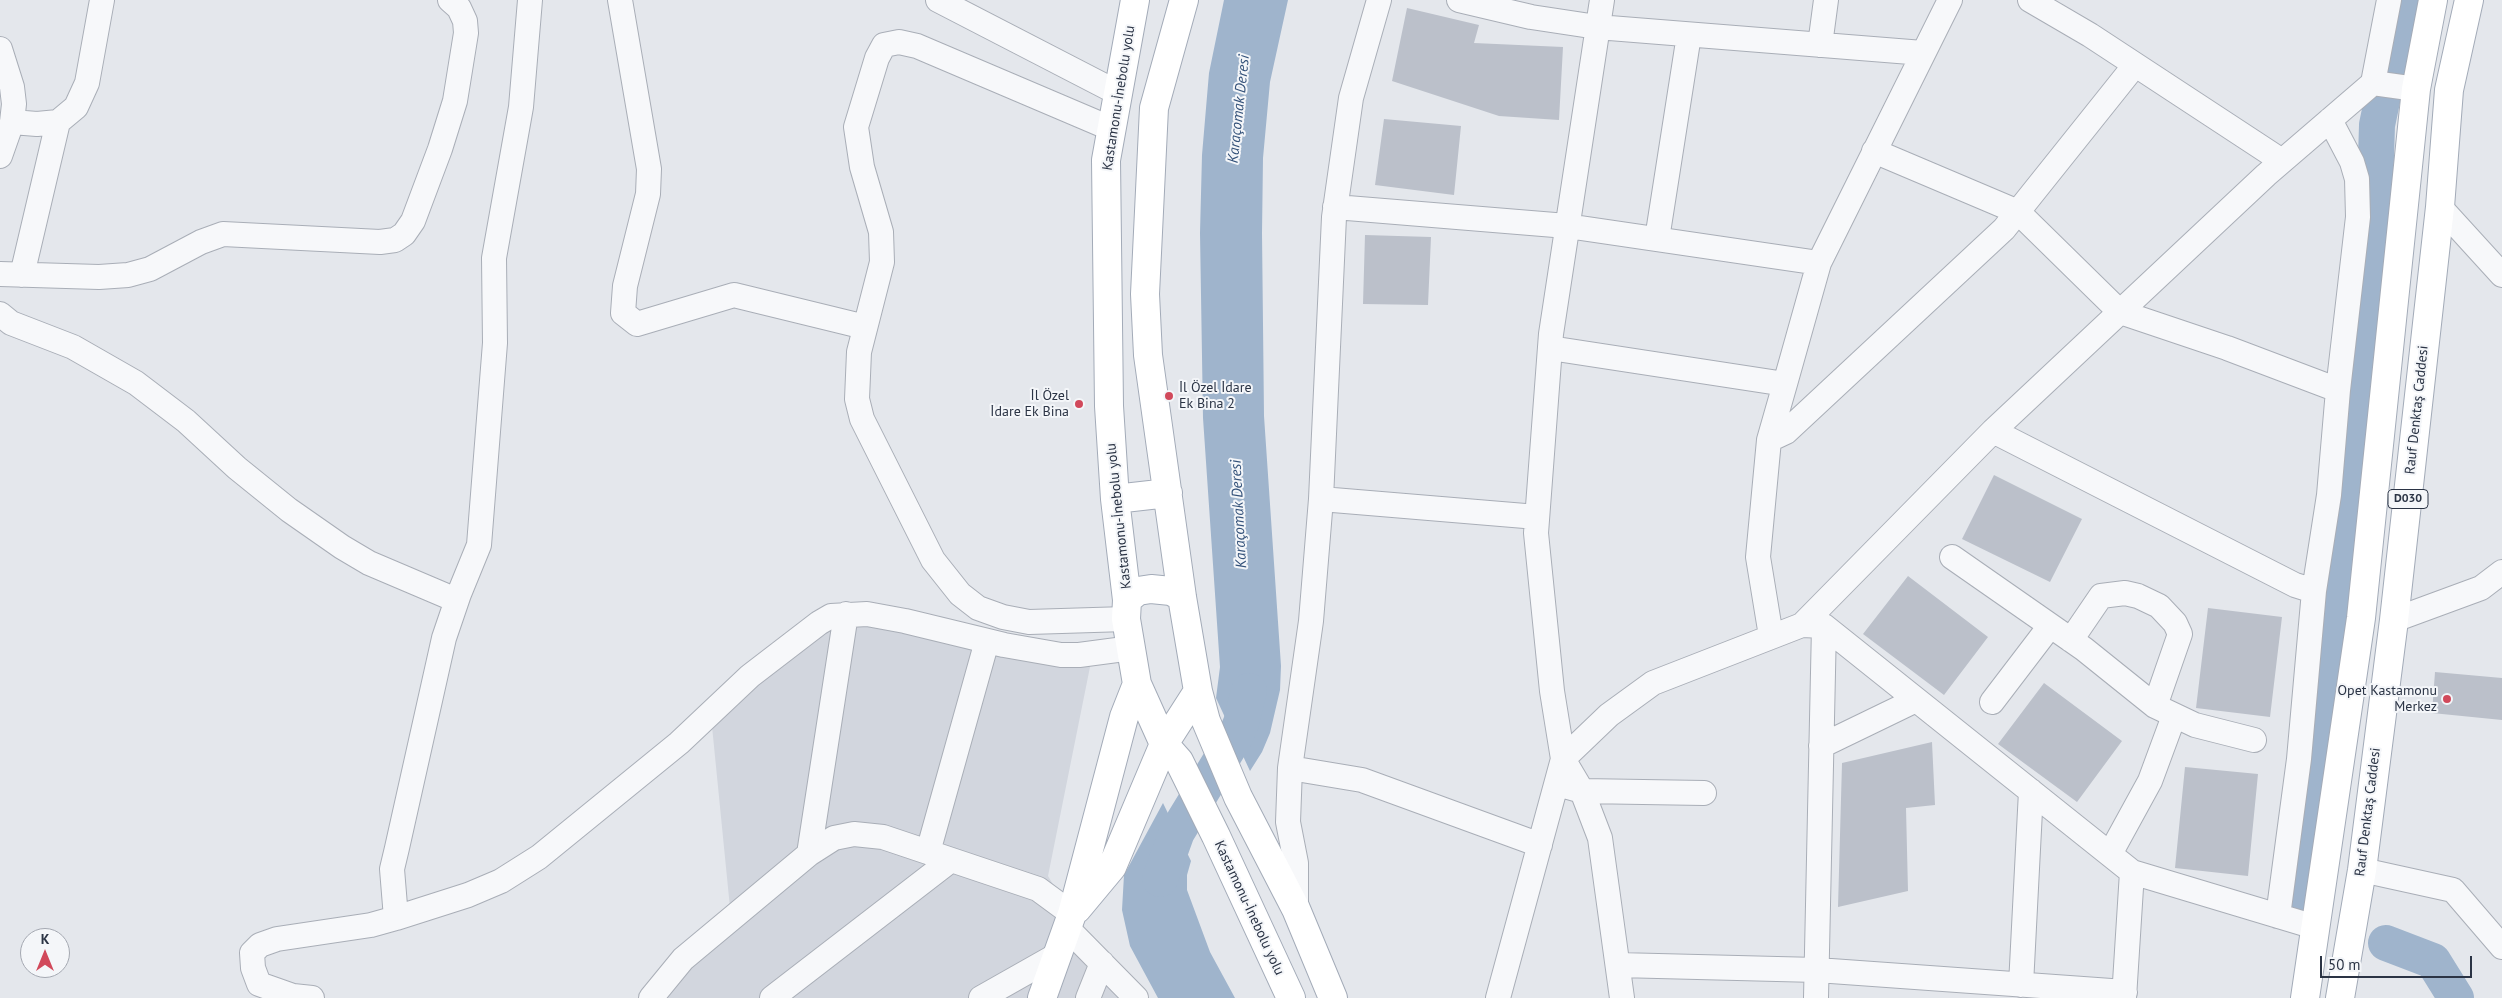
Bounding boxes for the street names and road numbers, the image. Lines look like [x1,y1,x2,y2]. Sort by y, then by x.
street label: Kastamonu-İnebolu yolu [1099,24,1139,172]
street label: Rauf Denktaş Caddesi [2402,345,2432,475]
street label: Kastamonu-İnebolu yolu [1103,442,1135,590]
road number: D030 [2388,489,2428,508]
street label: Rauf Denktaş Caddesi [2352,747,2384,877]
street label: Kastamonu-İnebolu yolu [1210,838,1288,978]

